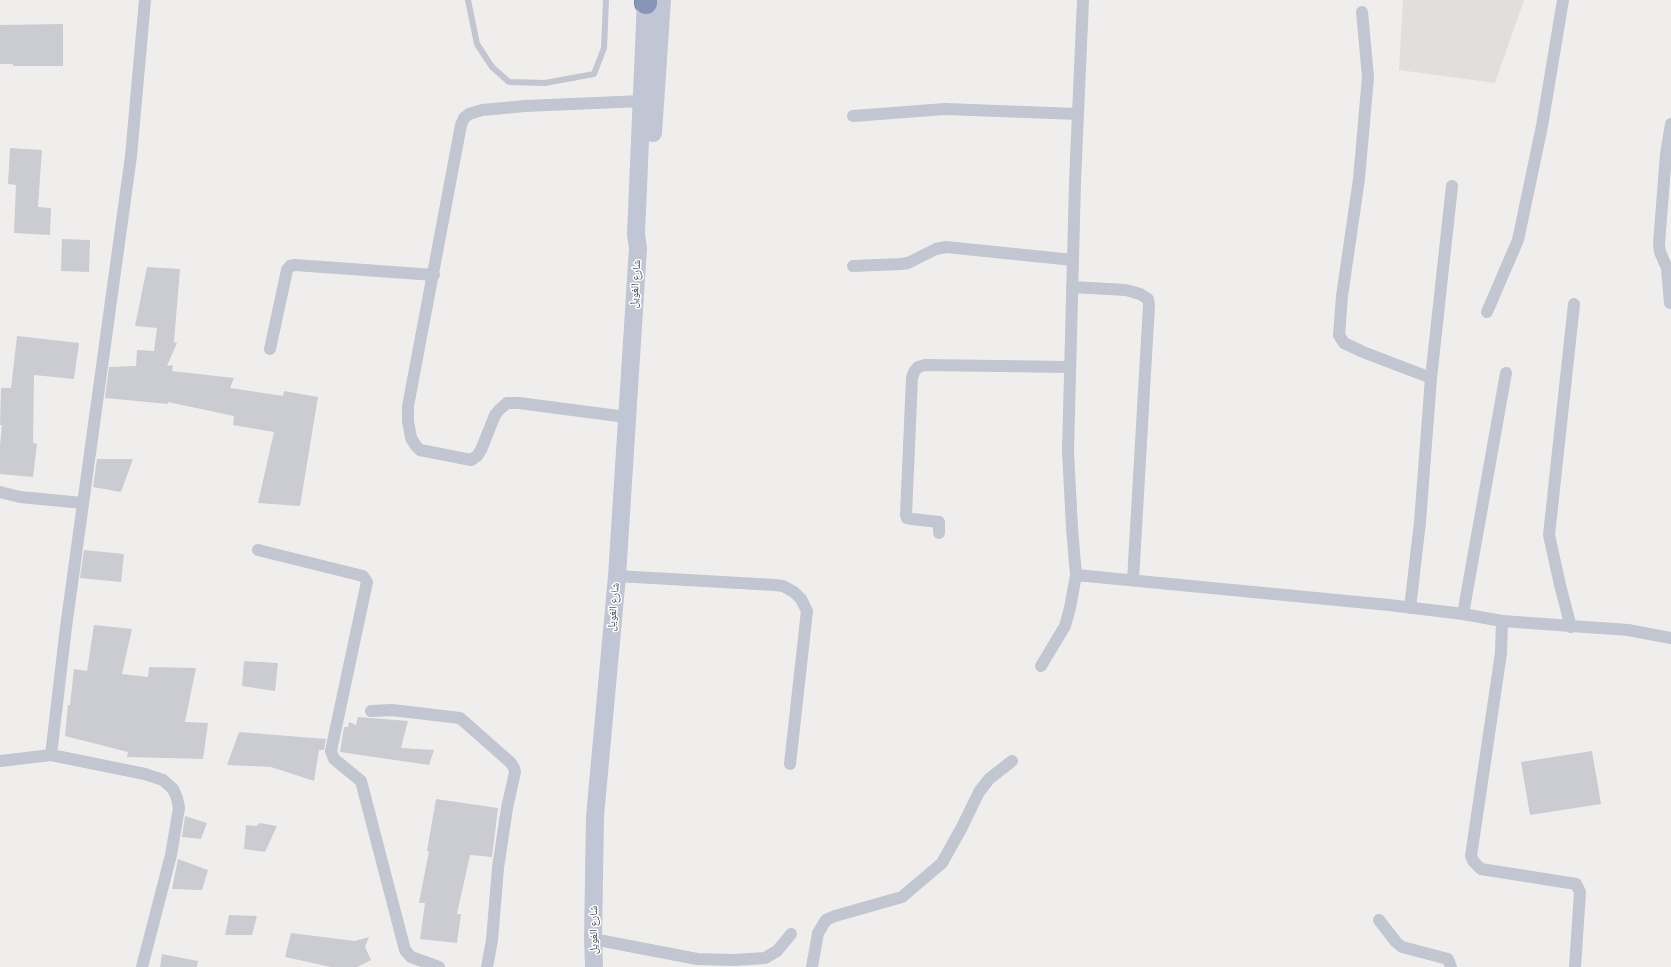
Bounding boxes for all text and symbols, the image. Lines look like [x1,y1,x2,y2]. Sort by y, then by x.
street label: شارع الغويل [628,259,644,309]
street label: شارع الغويل [605,582,623,632]
street label: شارع الغويل [587,906,601,954]

